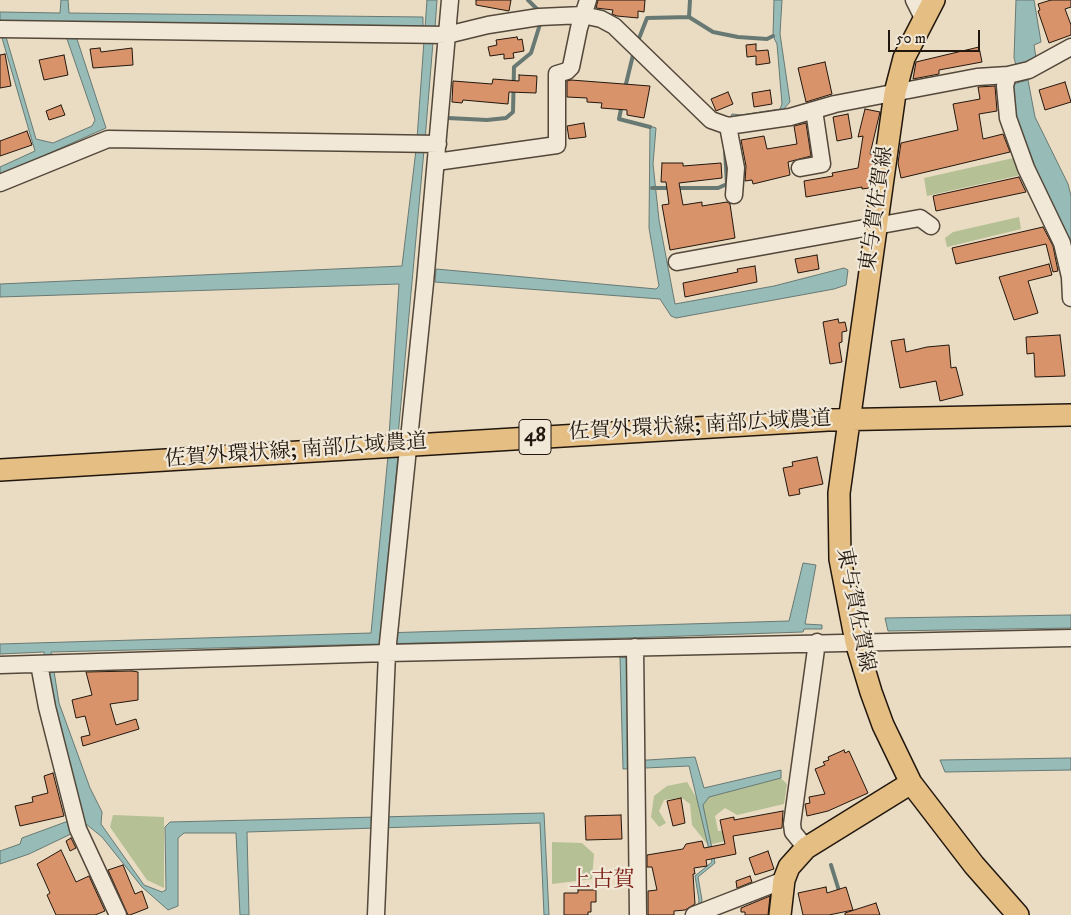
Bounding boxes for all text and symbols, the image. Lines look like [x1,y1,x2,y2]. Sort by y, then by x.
scale bar [891,20,984,52]
text: 50 m [896,29,926,48]
street label: 東与賀佐賀線 [857,145,899,273]
street label: 佐賀外環状線; 南部広域農道 [568,408,832,446]
road number: 48 [519,420,551,454]
street label: 佐賀外環状線; 南部広域農道 [164,430,428,474]
street label: 東与賀佐賀線 [830,546,878,674]
district label: 上古賀 [569,868,635,894]

